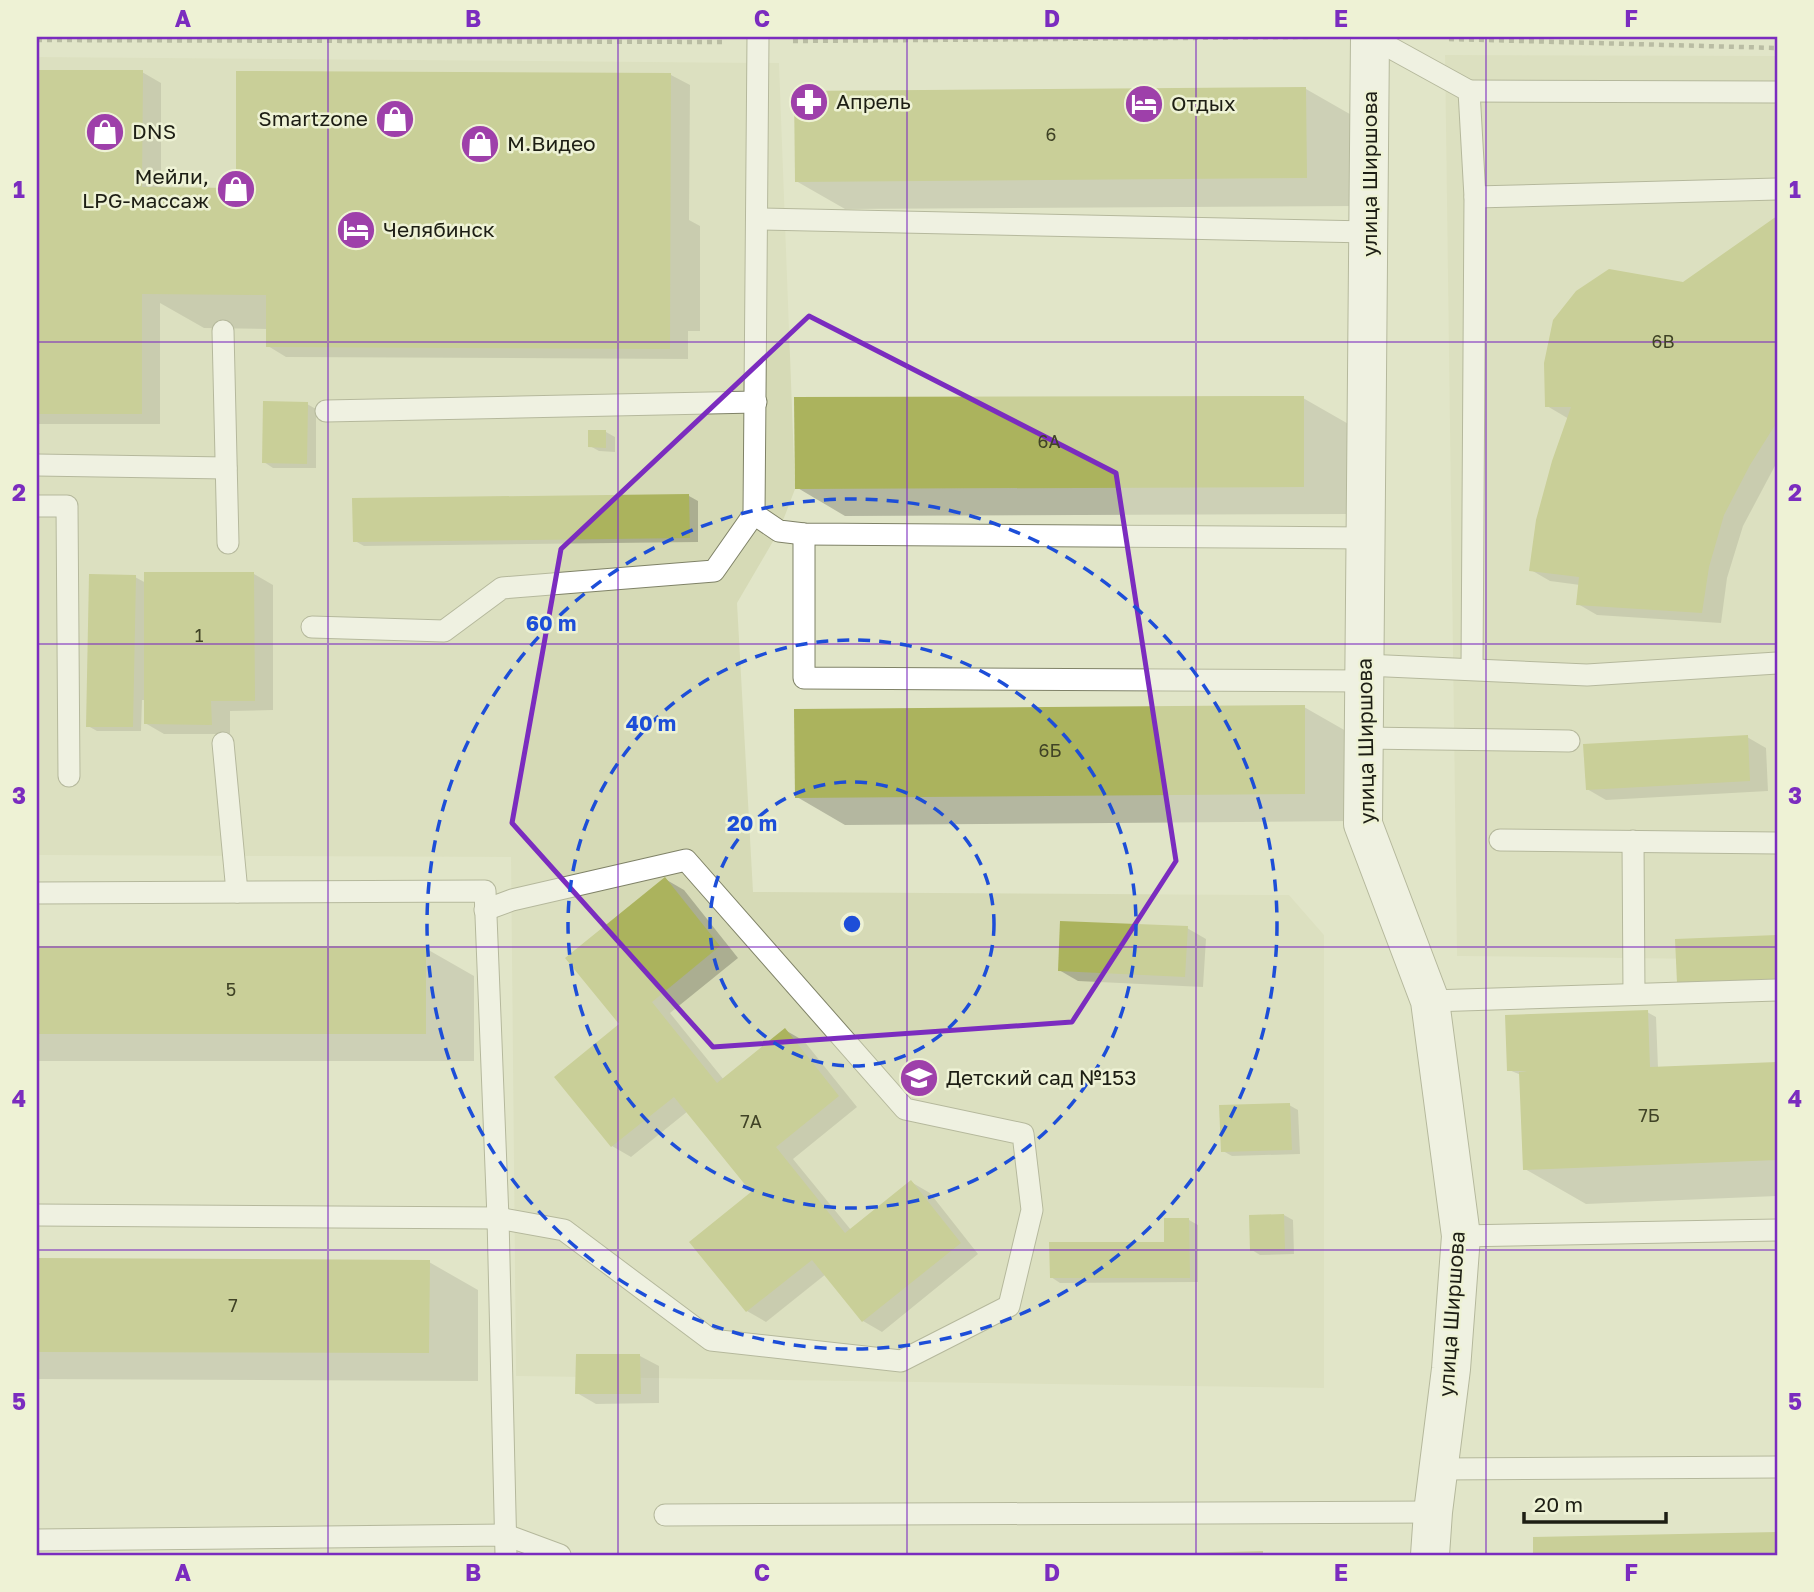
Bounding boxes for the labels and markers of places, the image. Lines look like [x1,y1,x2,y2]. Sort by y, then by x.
pharmacy icon: Апрель [788,81,830,123]
hotel icon: Отдых [1123,83,1165,125]
place label: Апрель [836,88,911,114]
place label: Отдых [1171,90,1236,116]
shop icon: Smartzone [374,98,416,140]
place label: Smartzone [258,105,368,131]
shop icon: DNS [84,111,126,153]
place label: DNS [132,118,176,144]
shop icon: М.Видео [459,123,501,165]
place label: М.Видео [507,130,596,156]
place label: Мейли, LPG-массаж [82,163,209,213]
shop icon: Мейли, LPG-массаж [215,168,257,210]
hotel icon: Челябинск [335,209,377,251]
place label: Челябинск [383,216,495,242]
centre of rings [840,912,864,936]
school or university icon: Детский сад №153 [898,1057,940,1099]
place label: Детский сад №153 [946,1064,1136,1090]

